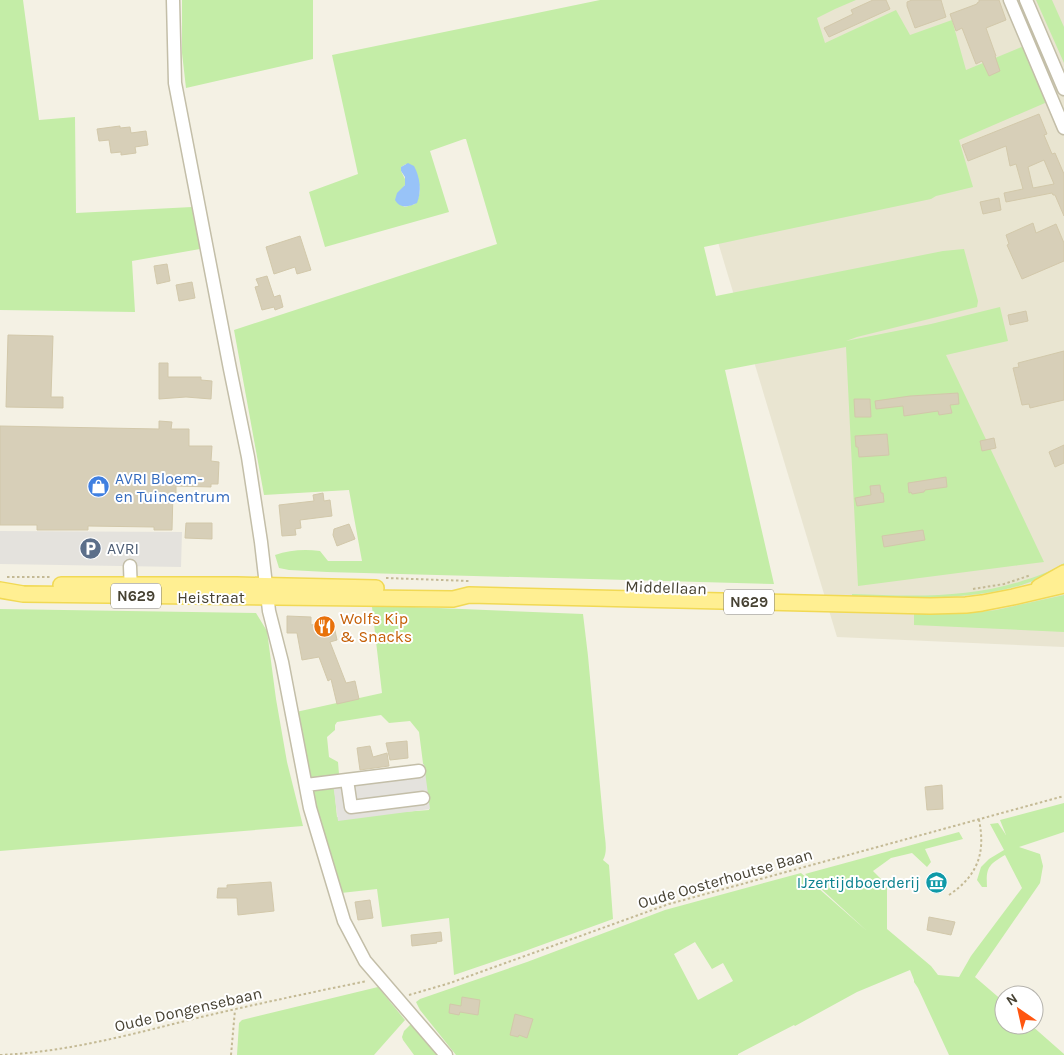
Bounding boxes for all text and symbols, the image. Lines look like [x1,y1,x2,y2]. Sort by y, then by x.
place label: AVRI Bloem- en Tuincentrum [115,469,230,506]
shop icon: AVRI Bloem- en Tuincentrum [87,475,111,499]
parking icon: AVRI [79,536,103,560]
place label: AVRI [107,539,139,558]
street label: Middellaan [625,577,707,598]
road number: N629 [111,584,161,608]
street label: Heistraat [177,588,245,607]
road number: N629 [724,590,774,614]
place label: Wolfs Kip & Snacks [340,609,412,646]
restaurant icon: Wolfs Kip & Snacks [312,615,336,639]
street label: Oude Oosterhoutse Baan [636,844,815,913]
museum icon: IJzertijdboerderij [924,870,948,894]
place label: IJzertijdboerderij [797,873,920,892]
street label: Oude Dongensebaan [113,983,264,1036]
north arrow [994,985,1044,1035]
text: N [1003,990,1021,1009]

